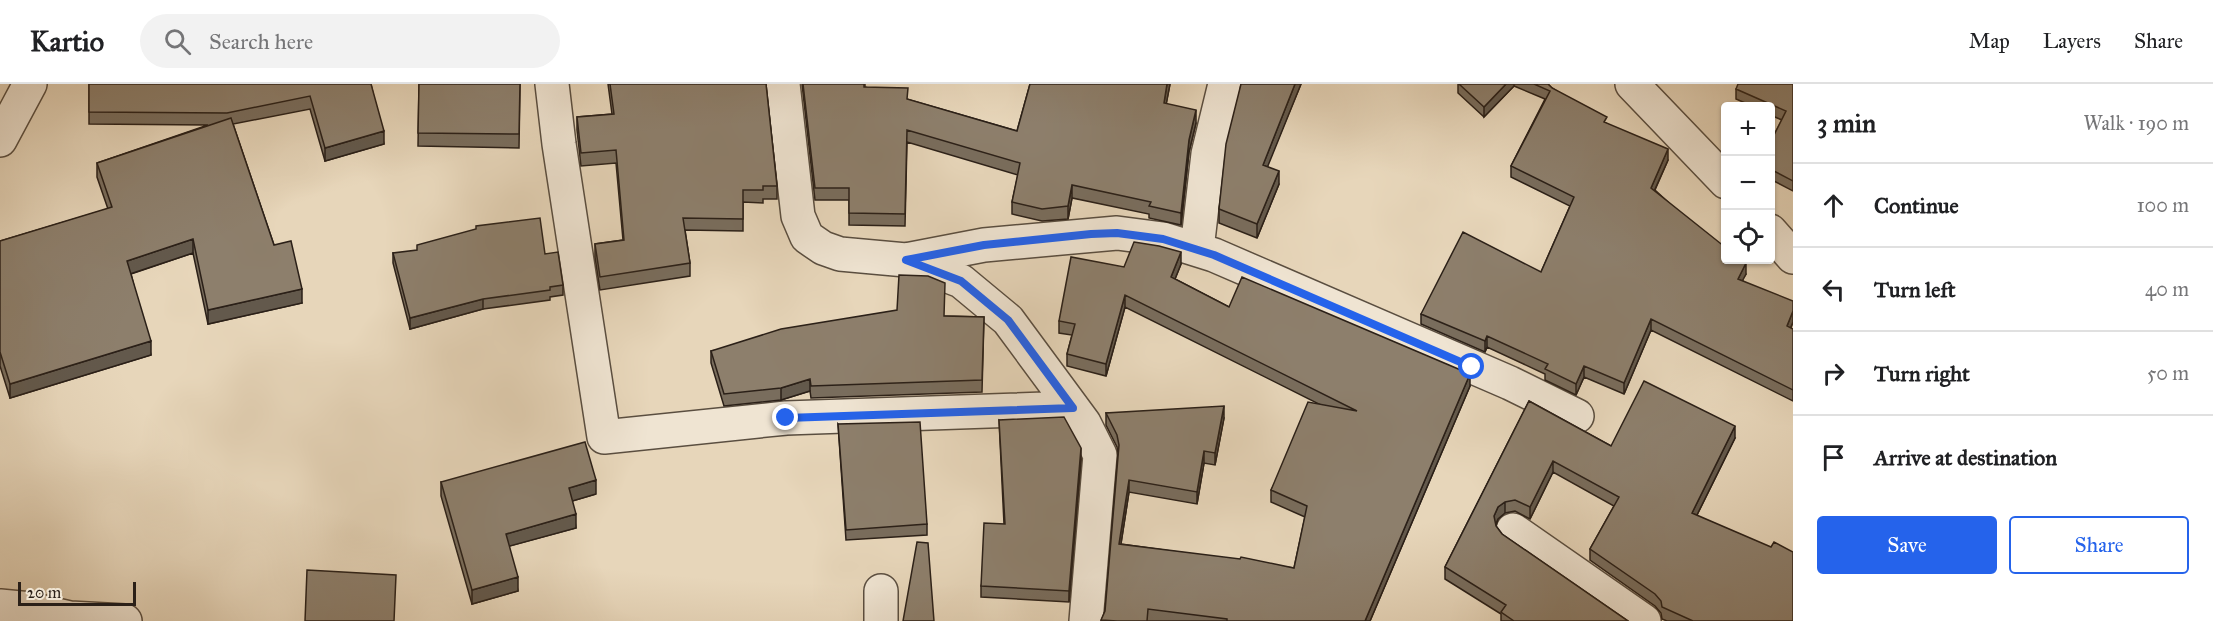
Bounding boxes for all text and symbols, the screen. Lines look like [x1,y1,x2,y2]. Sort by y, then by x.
search box [140,14,560,68]
text: Kartio [30,24,104,59]
icon: search [161,25,194,58]
text: Search here [209,28,313,55]
text: Map [1969,28,2010,54]
text: Layers [2043,28,2101,54]
text: Share [2134,28,2183,54]
map controls [1721,102,1775,264]
button: + [1721,102,1775,156]
text: 3 min [1817,107,1876,139]
text: Walk · 190 m [2084,111,2189,135]
button: − [1721,156,1775,210]
icon: ahead [1817,189,1850,222]
text: Continue [1874,192,1959,219]
text: 100 m [2137,193,2189,217]
button: locate [1721,210,1775,264]
icon: left [1817,273,1850,306]
text: Turn left [1874,276,1956,303]
text: 40 m [2145,277,2189,301]
route start [1458,353,1484,379]
icon: right [1817,357,1850,390]
text: Turn right [1874,360,1970,387]
text: 50 m [2147,361,2189,385]
route end [772,404,798,430]
icon: arrive [1817,441,1850,474]
text: Arrive at destination [1874,444,2057,471]
button: Save [1817,516,1997,574]
button: Share [2009,516,2189,574]
scale bar [18,579,136,606]
text: 20 m [27,583,61,602]

